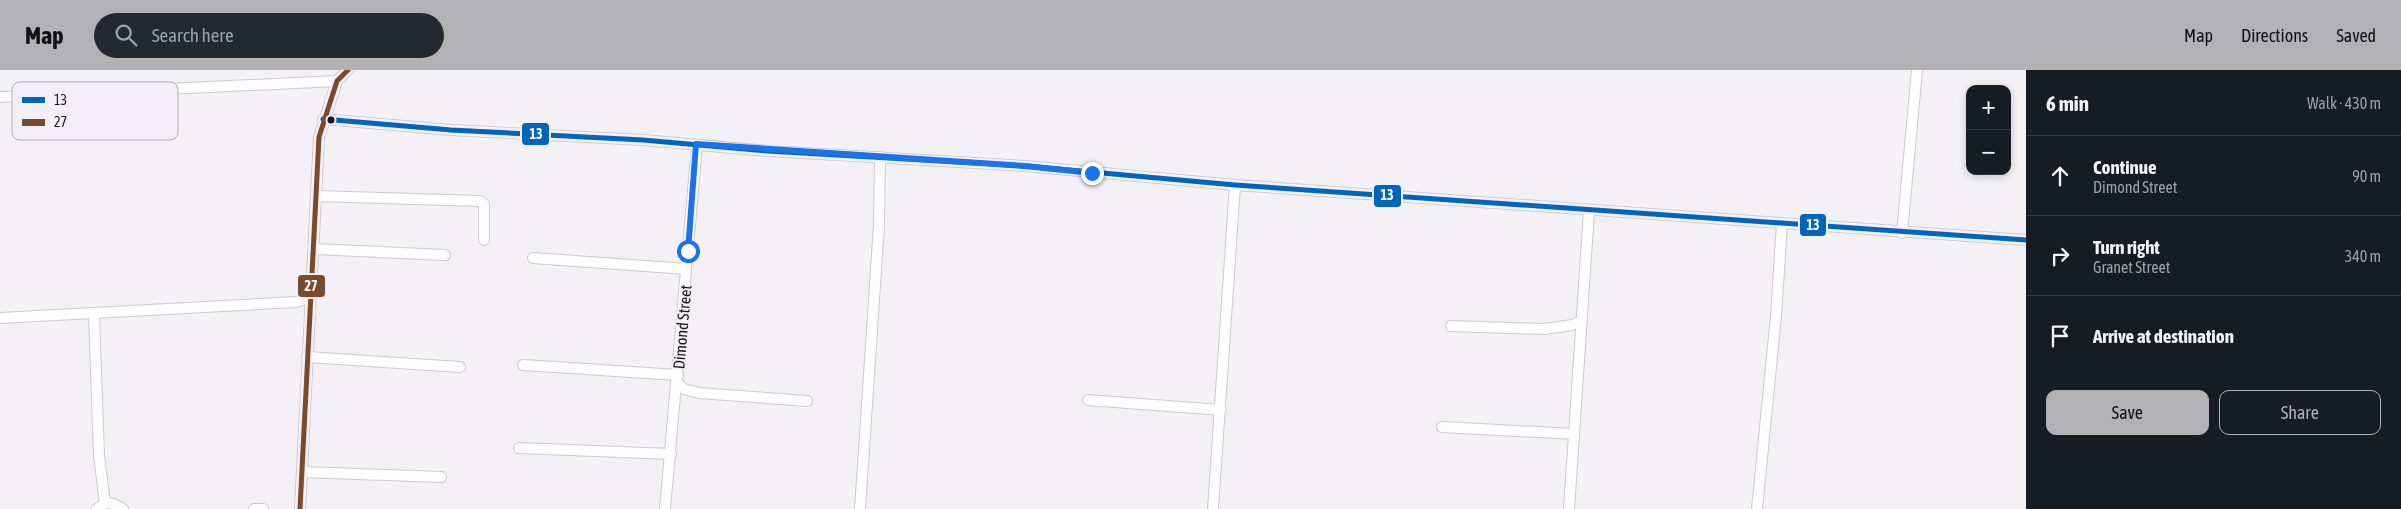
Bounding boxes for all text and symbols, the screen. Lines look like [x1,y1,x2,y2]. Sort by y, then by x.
search box [94,13,444,58]
icon: search [112,21,140,49]
text: Map [25,22,64,49]
text: Search here [152,24,234,46]
text: Map [2184,25,2213,46]
text: Directions [2241,25,2308,46]
text: Saved [2336,25,2376,46]
legend [12,82,178,140]
map controls [1966,85,2011,175]
button: + [1966,85,2011,130]
text: 6 min [2046,91,2089,115]
text: 13 [54,92,67,108]
text: Walk · 430 m [2307,94,2381,112]
text: 27 [54,114,67,130]
unlabelled marker [326,115,336,125]
line badge: 13 [521,122,550,146]
text: 13 [529,126,543,142]
button: − [1966,130,2011,175]
text: Continue [2093,156,2157,178]
route end [1081,162,1104,185]
icon: ahead [2046,162,2074,190]
text: 90 m [2352,167,2381,185]
text: Dimond Street [2093,178,2177,196]
line badge: 13 [1373,184,1402,208]
text: 13 [1380,187,1394,203]
line badge: 13 [1799,213,1827,237]
text: 13 [1806,217,1820,233]
text: Turn right [2093,236,2160,258]
route start [677,240,700,263]
icon: right [2046,242,2074,270]
text: 340 m [2345,247,2381,265]
text: Granet Street [2093,258,2170,276]
line badge: 27 [297,274,326,298]
text: 27 [304,278,318,294]
street label: Dimond Street [669,284,695,370]
icon: arrive [2046,322,2074,350]
text: Arrive at destination [2093,325,2234,347]
button: Save [2046,390,2209,435]
button: Share [2219,390,2381,435]

